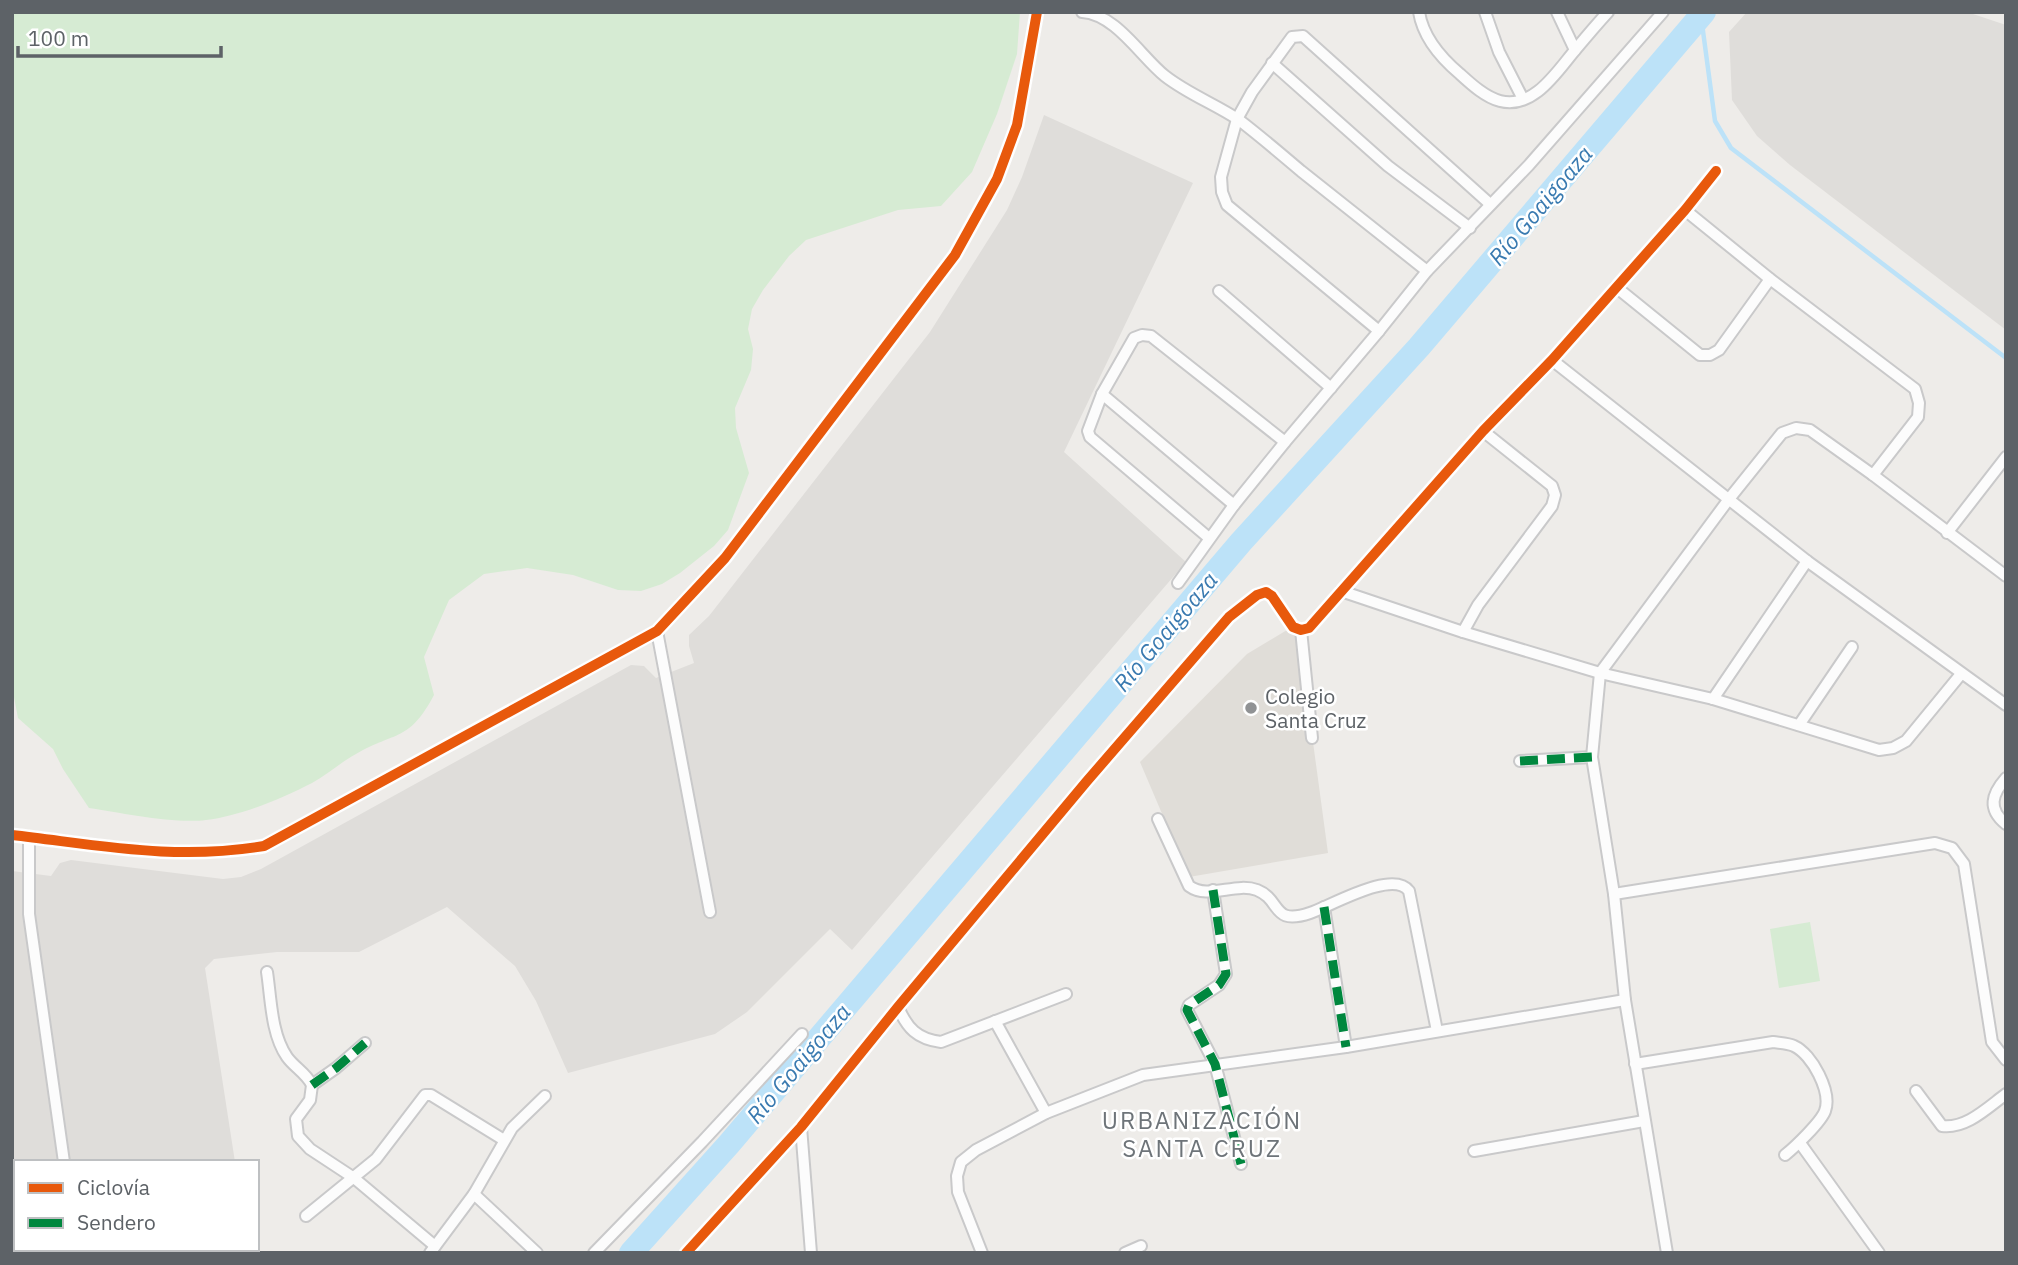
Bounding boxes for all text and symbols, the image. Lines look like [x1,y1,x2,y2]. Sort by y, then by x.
scale bar [18,14,220,58]
text: 100 m [28,24,89,52]
water label: Río Goaigoaza [1481,139,1599,271]
water label: Río Goaigoaza [1106,565,1224,697]
place label: Colegio Santa Cruz [1265,682,1367,734]
marker: Colegio Santa Cruz [1243,700,1259,716]
water label: Río Goaigoaza [739,997,857,1129]
district label: URBANIZACIÓN SANTA CRUZ [1102,1104,1302,1164]
legend [14,1160,259,1251]
text: Ciclovía [77,1173,150,1201]
text: Sendero [77,1208,156,1236]

